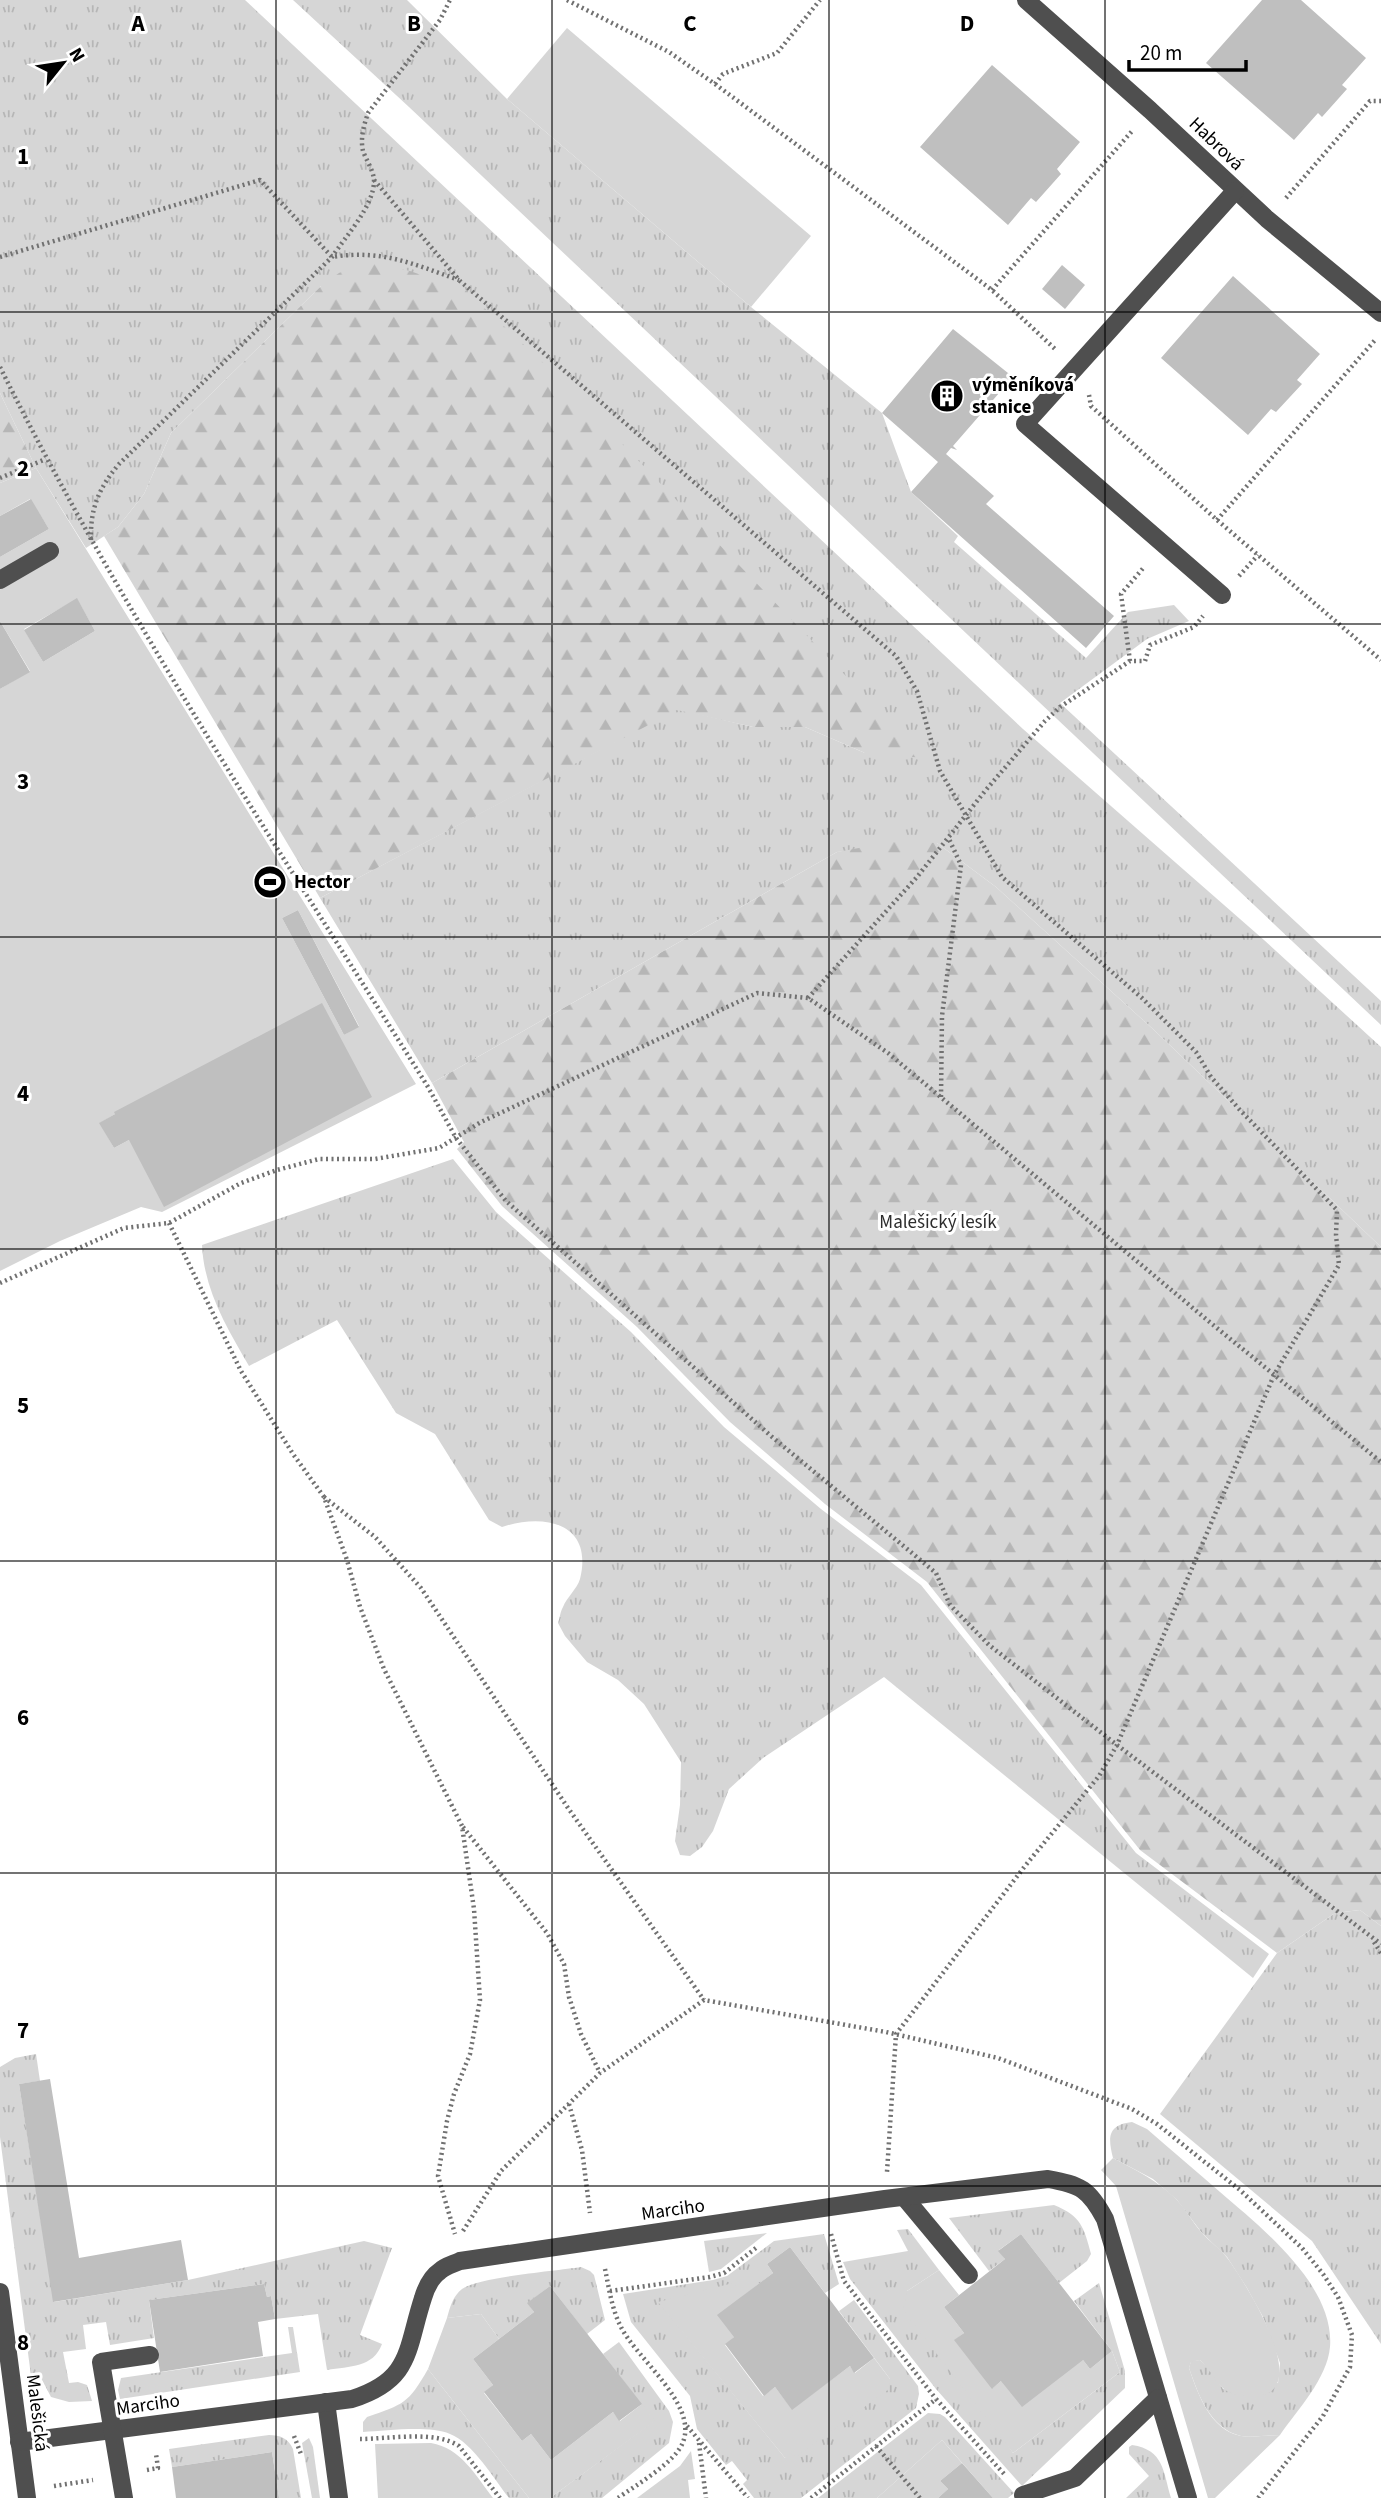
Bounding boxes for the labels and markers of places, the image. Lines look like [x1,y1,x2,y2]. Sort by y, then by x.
place label: výměníková stanice [972,372,1074,421]
building icon: výměníková stanice [928,377,966,415]
sports icon: Hector [251,863,289,901]
place label: Hector [294,869,351,896]

